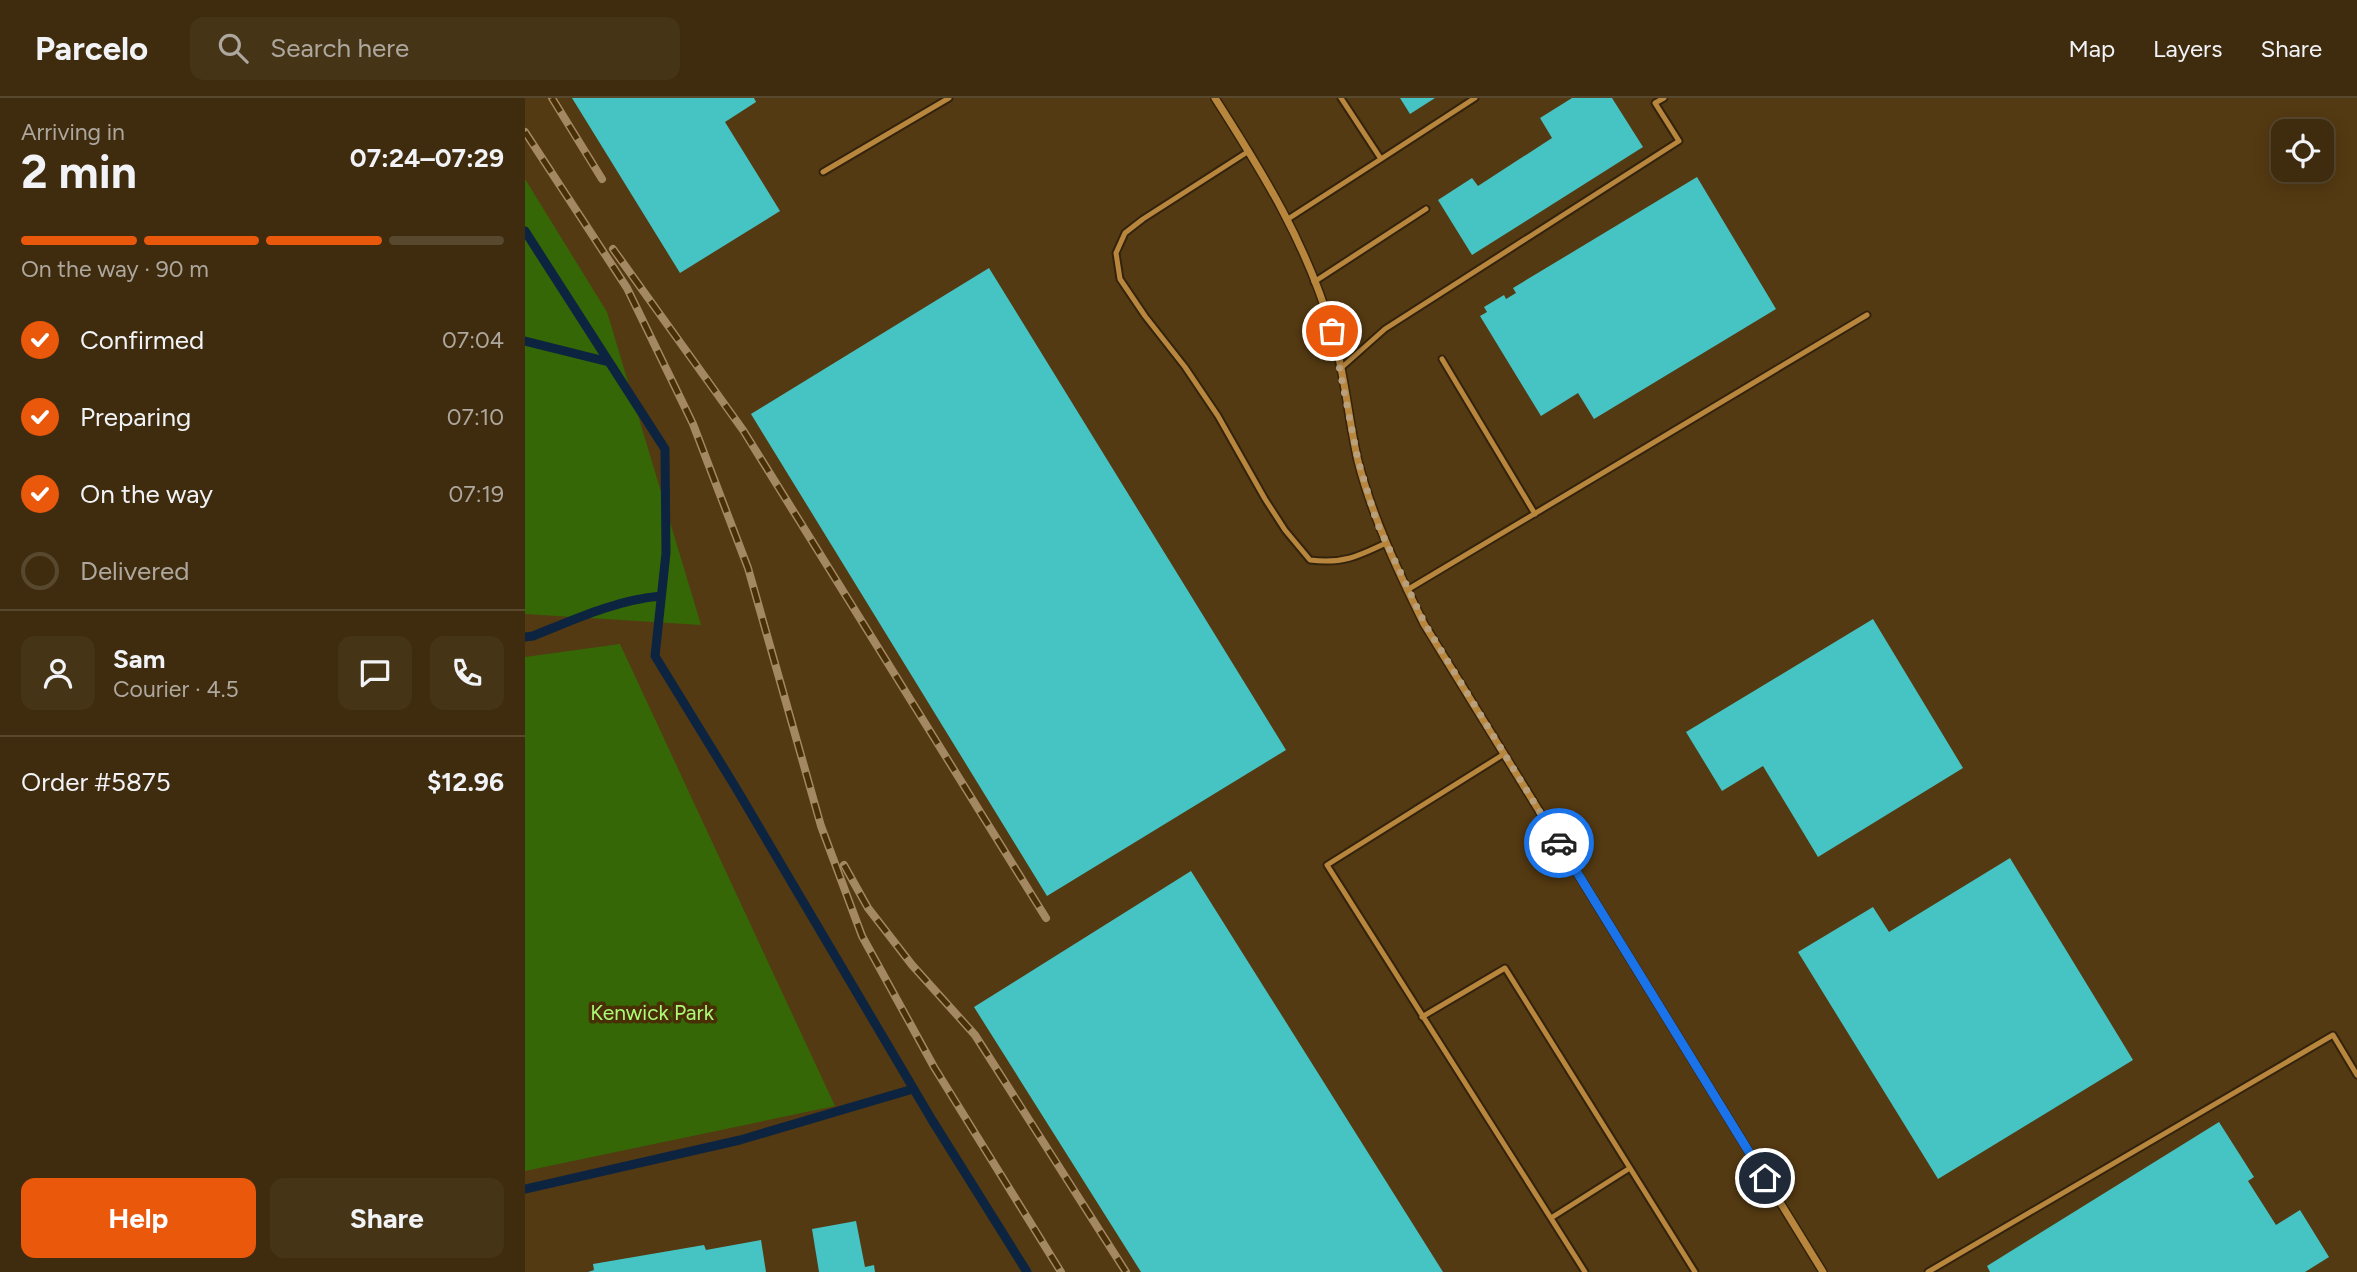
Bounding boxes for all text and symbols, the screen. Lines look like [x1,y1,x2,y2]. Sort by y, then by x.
search box [190,17,680,80]
text: Parcelo [35,29,148,68]
icon: search [214,29,252,67]
text: Search here [270,32,409,64]
text: Map [2068,34,2115,63]
text: Layers [2153,34,2222,63]
text: Share [2260,34,2322,63]
text: Arriving in [21,118,125,146]
map controls [2271,119,2334,182]
button: locate [2271,119,2334,182]
text: 07:24–07:29 [350,142,504,174]
text: 2 min [21,144,137,200]
text: On the way · 90 m [21,255,209,283]
pin [1302,301,1362,361]
icon: bag [1313,312,1351,350]
icon: check [21,321,59,359]
text: Confirmed [80,324,204,356]
text: 07:04 [442,326,504,354]
icon: check [21,398,59,436]
text: Preparing [80,401,191,433]
text: 07:10 [447,403,504,431]
icon: check [21,475,59,513]
text: On the way [80,478,213,510]
text: 07:19 [449,480,504,508]
text: Delivered [80,555,189,587]
button: person [21,636,95,710]
button: chat [338,636,412,710]
button: phone [430,636,504,710]
text: Sam [113,643,165,675]
text: Courier · 4.5 [113,675,239,703]
text: Order #5875 [21,766,171,798]
text: $12.96 [427,766,504,798]
courier [1524,808,1594,878]
icon: car [1540,824,1578,862]
park label: Kenwick Park [590,1000,715,1025]
pin [1735,1148,1795,1208]
icon: home [1746,1159,1784,1197]
button: Help [21,1178,256,1258]
button: Share [270,1178,504,1258]

